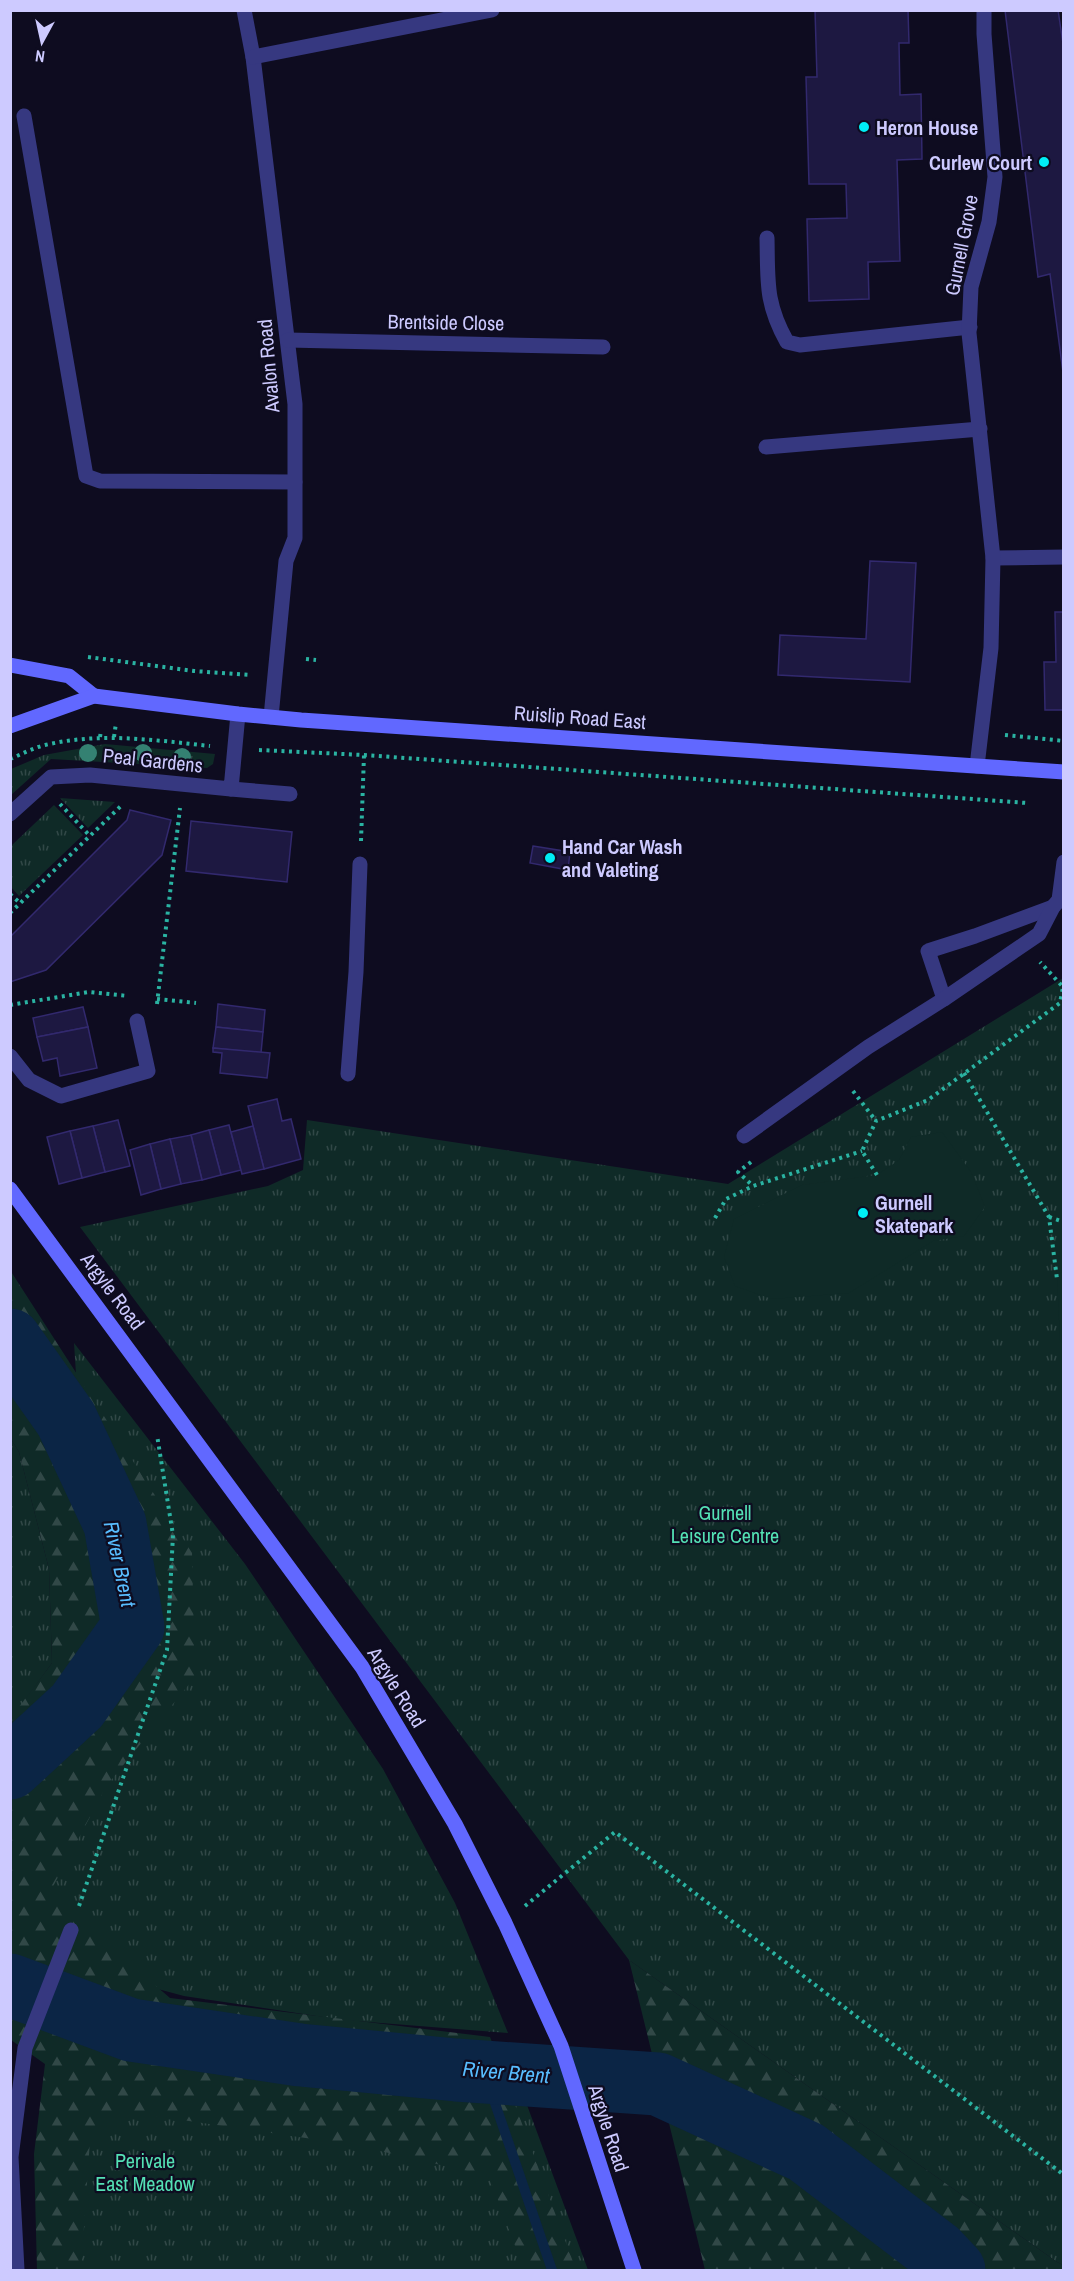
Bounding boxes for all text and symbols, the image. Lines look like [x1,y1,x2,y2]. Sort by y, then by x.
north arrow [12,12,72,72]
text: N [34,45,46,68]
place label: Heron House [876,114,978,141]
marker: Heron House [857,120,871,134]
place label: Curlew Court [929,149,1033,176]
marker: Curlew Court [1037,155,1051,169]
street label: Gurnell Grove [938,192,984,298]
street label: Brentside Close [387,307,505,337]
street label: Avalon Road [250,318,286,415]
street label: Ruislip Road East [513,699,647,735]
street label: Peal Gardens [102,741,204,779]
place label: Hand Car Wash and Valeting [562,833,683,883]
marker: Hand Car Wash and Valeting [543,851,557,865]
place label: Gurnell Skatepark [875,1189,954,1239]
marker: Gurnell Skatepark [856,1206,870,1220]
street label: Argyle Road [74,1246,151,1335]
park label: Gurnell Leisure Centre [671,1499,779,1549]
water label: River Brent [97,1518,143,1611]
street label: Argyle Road [361,1641,432,1732]
water label: River Brent [461,2054,552,2090]
street label: Argyle Road [582,2080,636,2175]
park label: Perivale East Meadow [95,2147,195,2197]

